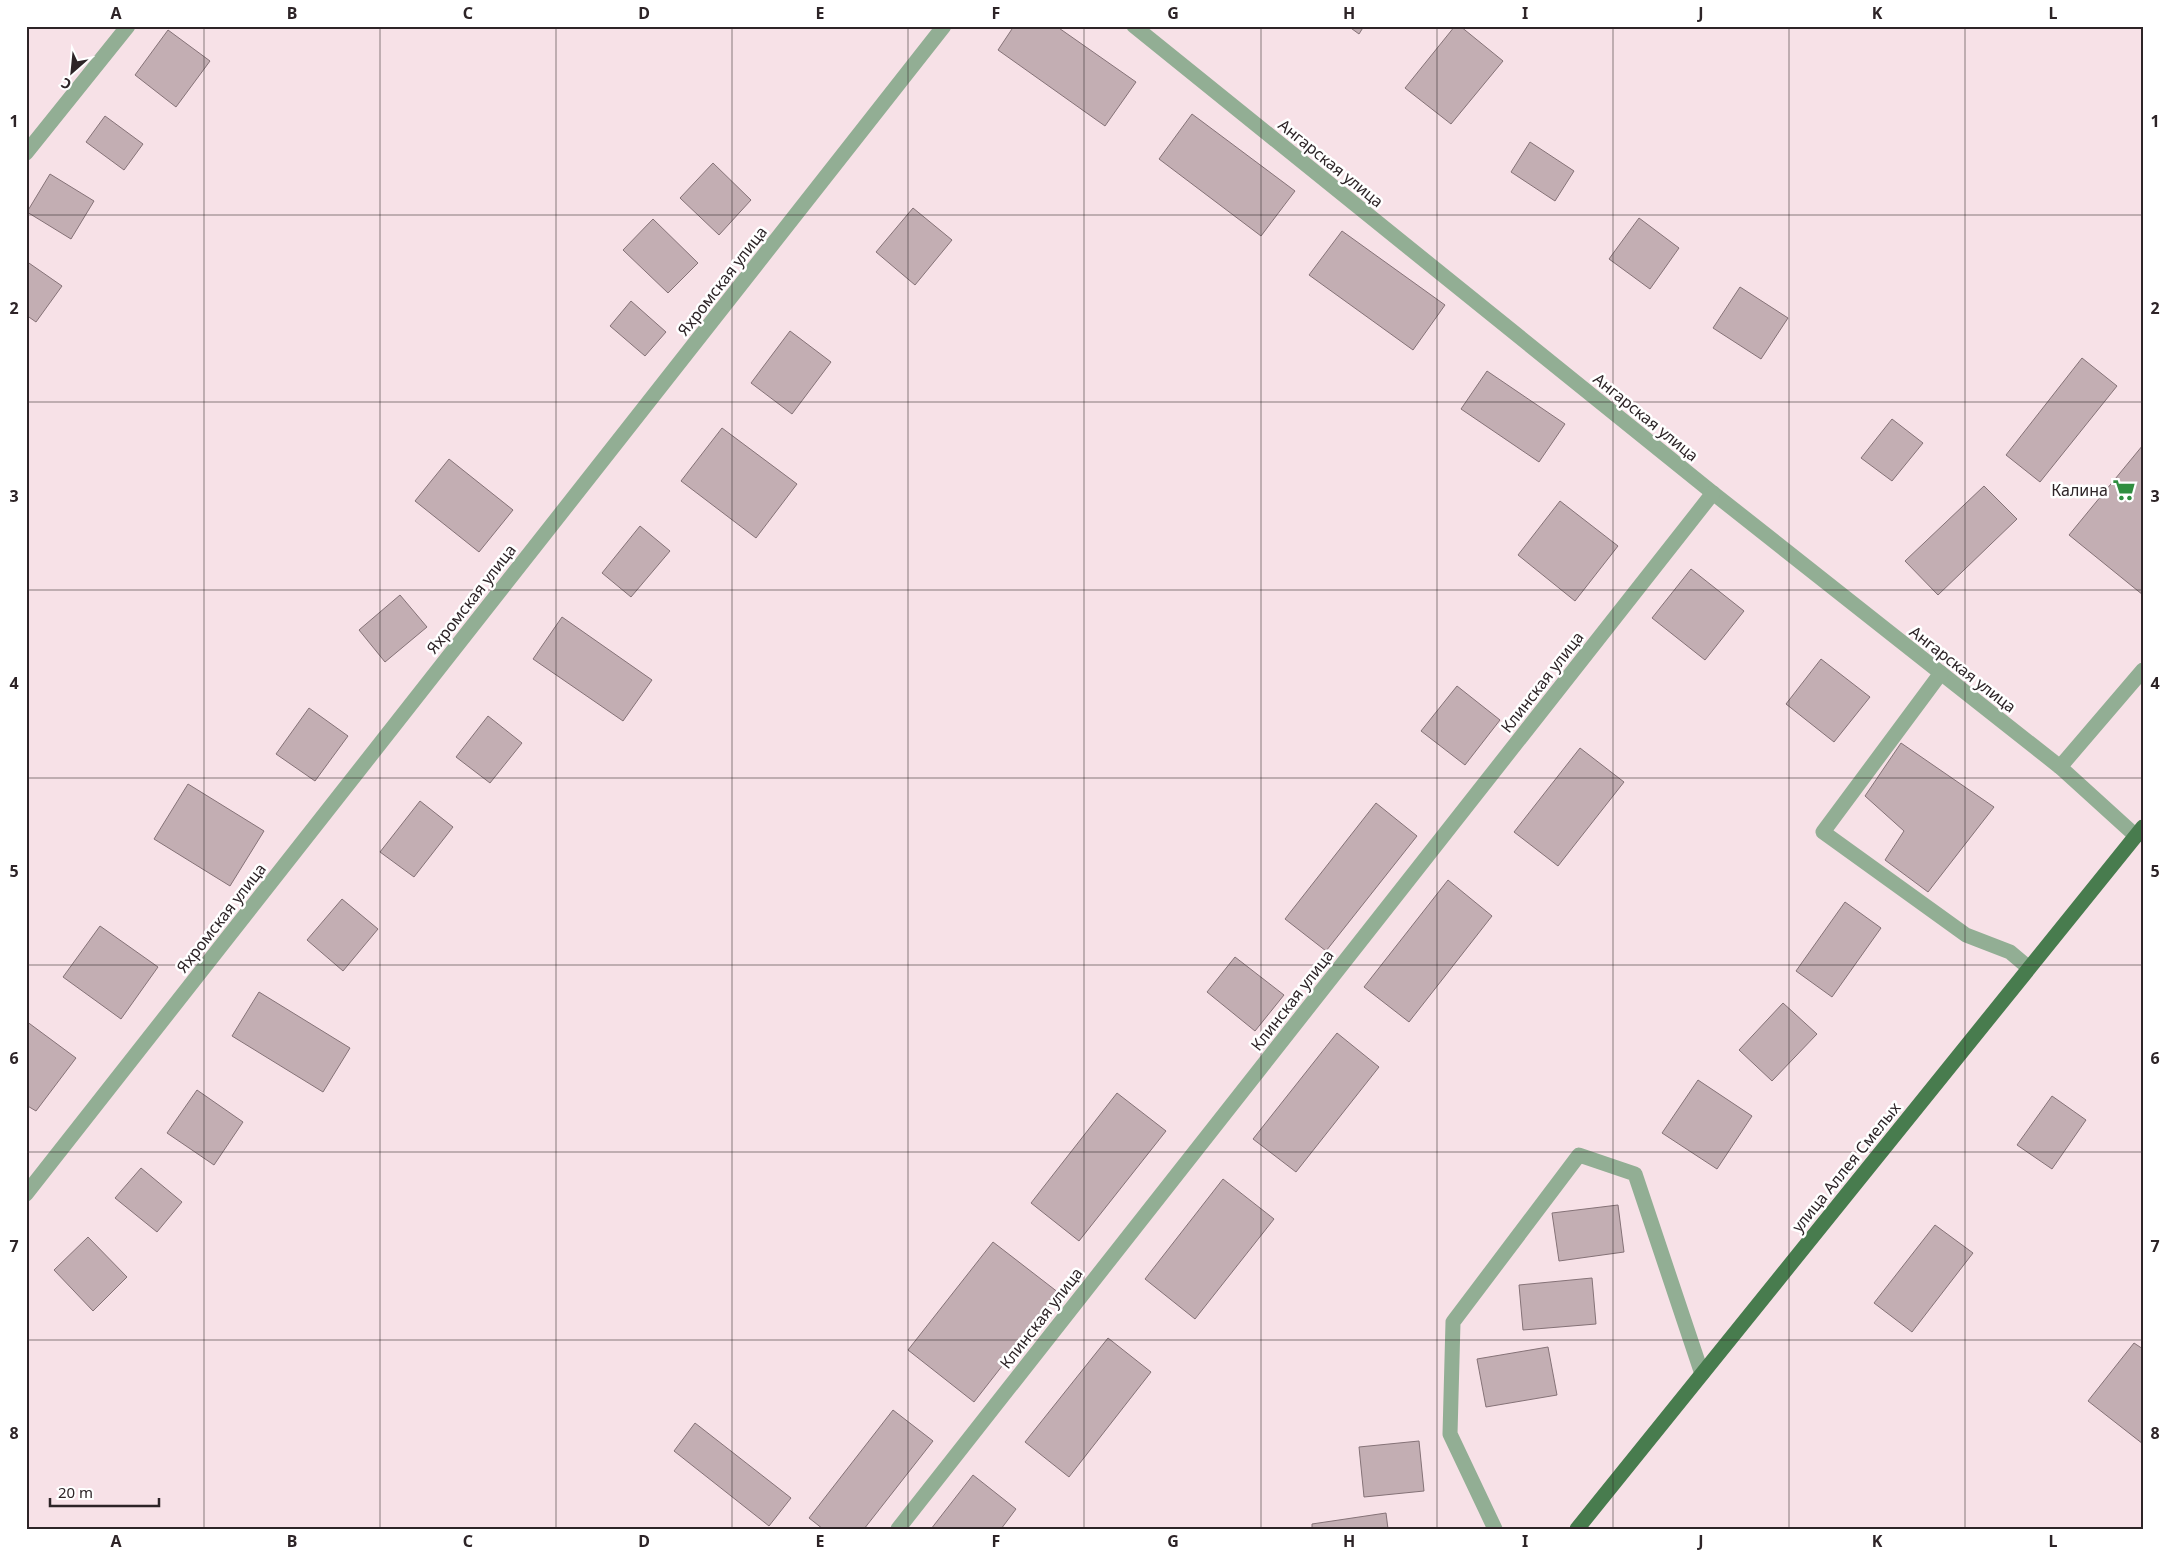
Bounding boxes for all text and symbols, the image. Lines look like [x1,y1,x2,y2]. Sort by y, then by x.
text: A [110,2,122,24]
text: B [287,2,297,24]
text: C [463,2,473,24]
text: D [638,2,650,24]
text: E [816,2,825,24]
text: F [992,2,1000,24]
text: G [1167,2,1179,24]
text: H [1343,2,1355,24]
text: I [1522,2,1528,24]
text: J [1696,2,1704,24]
text: K [1872,2,1883,24]
text: L [2049,2,2058,24]
north arrow [48,48,98,98]
text: С [58,74,74,95]
text: 1 [9,110,19,132]
text: 1 [2150,110,2160,132]
street label: Ангарская улица [1274,114,1388,212]
street label: Яхромская улица [672,222,772,340]
text: 2 [9,297,19,319]
text: 2 [2150,297,2160,319]
street label: Ангарская улица [1589,368,1703,466]
supermarket icon: Калина [2111,477,2137,503]
place label: Калина [2051,479,2108,501]
text: 3 [9,485,19,507]
text: 3 [2150,485,2160,507]
street label: Яхромская улица [421,540,521,658]
street label: Ангарская улица [1905,621,2021,717]
street label: Клинская улица [1496,627,1588,737]
text: 4 [9,672,19,694]
text: 4 [2150,672,2160,694]
street label: Яхромская улица [171,859,271,977]
text: 5 [9,860,19,882]
text: 5 [2150,860,2160,882]
street label: Клинская улица [1246,945,1338,1055]
text: 6 [9,1047,19,1069]
text: 6 [2150,1047,2160,1069]
street label: улица Аллея Смелых [1787,1097,1906,1237]
text: 7 [9,1235,19,1257]
text: 7 [2150,1235,2160,1257]
street label: Клинская улица [995,1263,1087,1373]
text: 8 [9,1422,19,1444]
text: 8 [2150,1422,2160,1444]
scale bar [50,1475,159,1507]
text: 20 m [58,1482,93,1502]
text: A [110,1530,122,1552]
text: B [287,1530,297,1552]
text: C [463,1530,473,1552]
text: D [638,1530,650,1552]
text: E [816,1530,825,1552]
text: F [992,1530,1000,1552]
text: G [1167,1530,1179,1552]
text: H [1343,1530,1355,1552]
text: I [1522,1530,1528,1552]
text: J [1696,1530,1704,1552]
text: K [1872,1530,1883,1552]
text: L [2049,1530,2058,1552]

